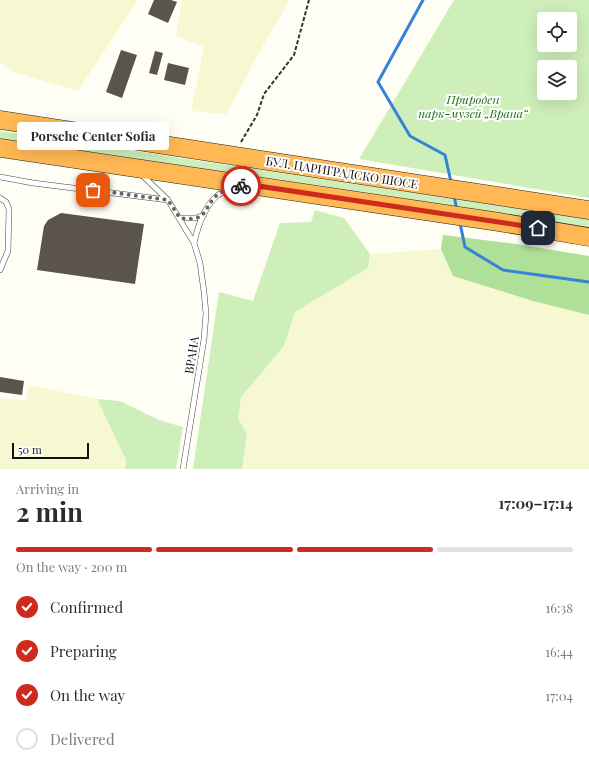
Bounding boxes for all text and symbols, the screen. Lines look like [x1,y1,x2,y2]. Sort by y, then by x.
map controls [537,12,577,100]
button: locate [537,12,577,52]
button: layers [537,60,577,100]
park label: Природен парк-музей „Врана“ [418,91,529,121]
callout: Porsche Center Sofia [17,122,169,150]
text: Porsche Center Sofia [30,127,156,144]
street label: БУЛ. ЦАРИГРАДСКО ШОСЕ [265,152,419,192]
courier [221,166,261,206]
pin [76,173,110,207]
icon: bike [230,175,252,197]
icon: bag [82,179,104,201]
pin [521,211,555,245]
icon: home [527,217,549,239]
street label: ВРАНА [180,334,202,375]
scale bar [12,441,89,460]
text: 50 m [18,442,42,457]
text: Arriving in [16,480,79,497]
text: 17:09–17:14 [499,493,573,513]
text: 2 min [16,494,83,529]
text: On the way · 200 m [16,558,127,575]
icon: check [16,596,38,618]
text: Confirmed [50,597,123,617]
text: 16:38 [545,599,573,616]
icon: check [16,640,38,662]
text: Preparing [50,641,117,661]
text: 16:44 [545,643,573,660]
icon: check [16,684,38,706]
text: On the way [50,685,125,705]
text: 17:04 [545,687,573,704]
text: Delivered [50,729,115,749]

